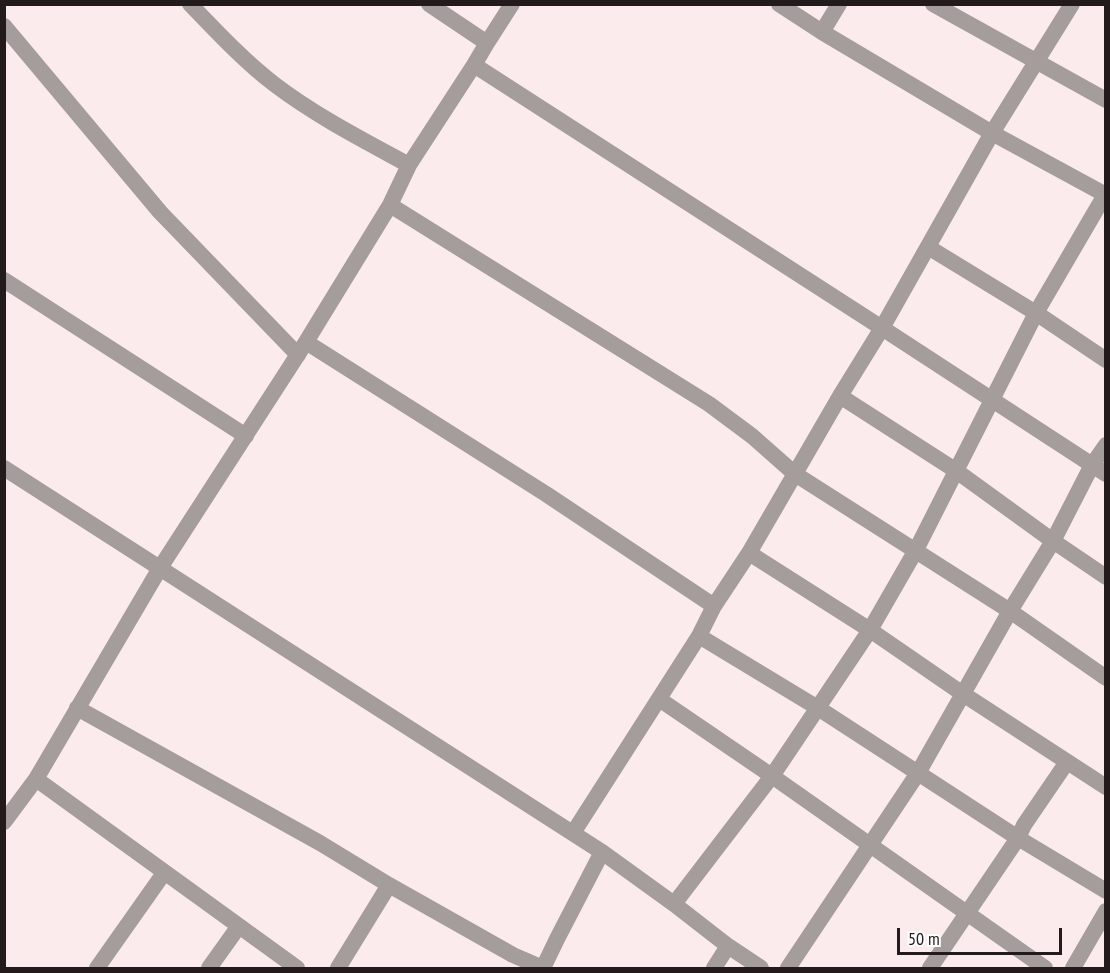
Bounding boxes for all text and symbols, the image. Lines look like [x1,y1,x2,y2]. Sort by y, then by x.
scale bar [900,916,1065,954]
text: 50 m [908,927,940,950]

